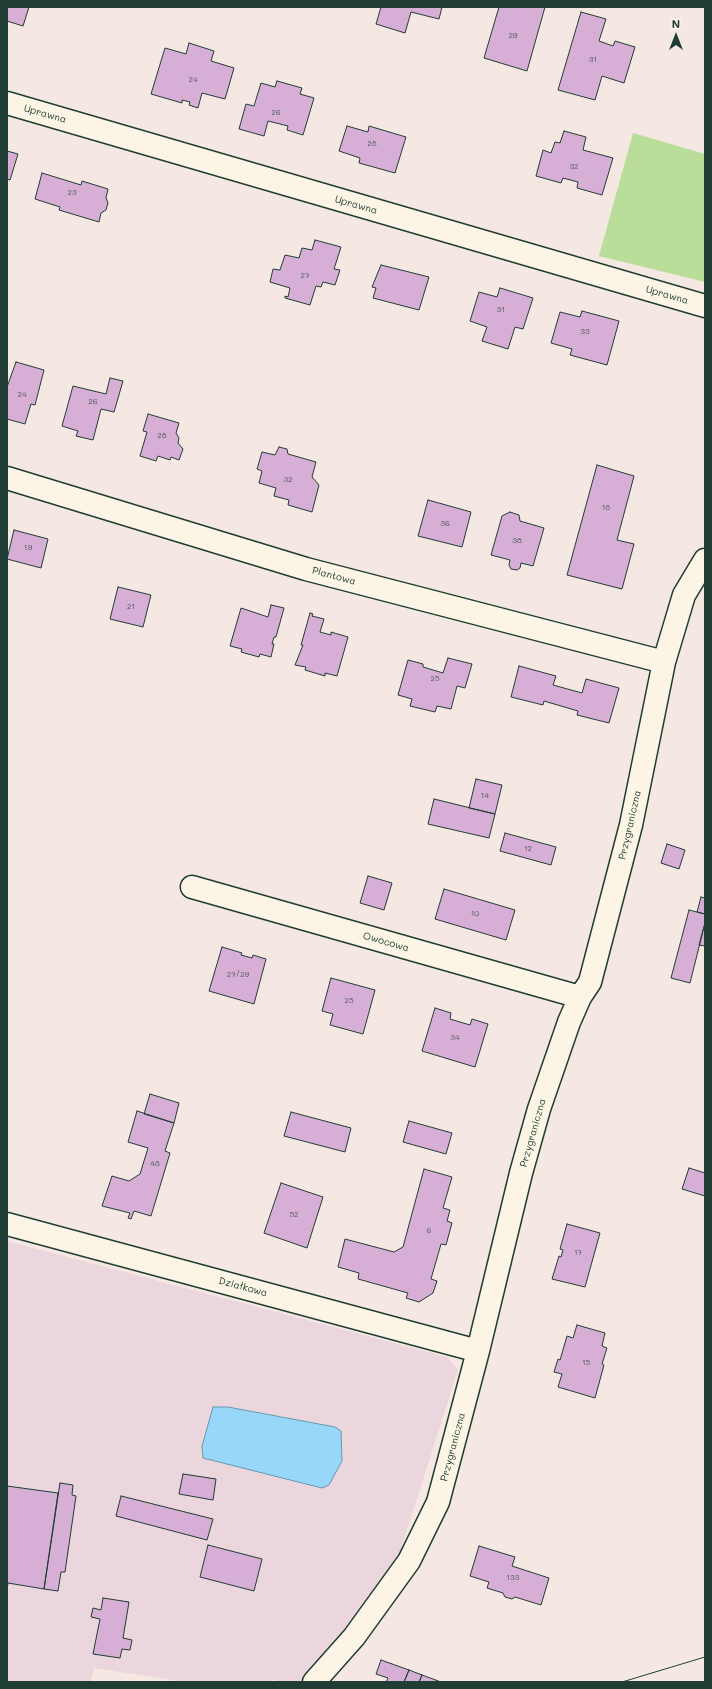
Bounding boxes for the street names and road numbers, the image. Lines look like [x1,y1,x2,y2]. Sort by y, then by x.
street label: Uprawna [22,102,68,126]
street label: Uprawna [333,193,379,217]
street label: Uprawna [644,283,690,307]
street label: Plantowa [311,564,357,588]
street label: Przygraniczna [616,789,644,861]
street label: Owocowa [362,930,410,954]
street label: Przygraniczna [517,1097,549,1169]
street label: Działkowa [217,1275,269,1299]
street label: Przygraniczna [438,1411,468,1483]

